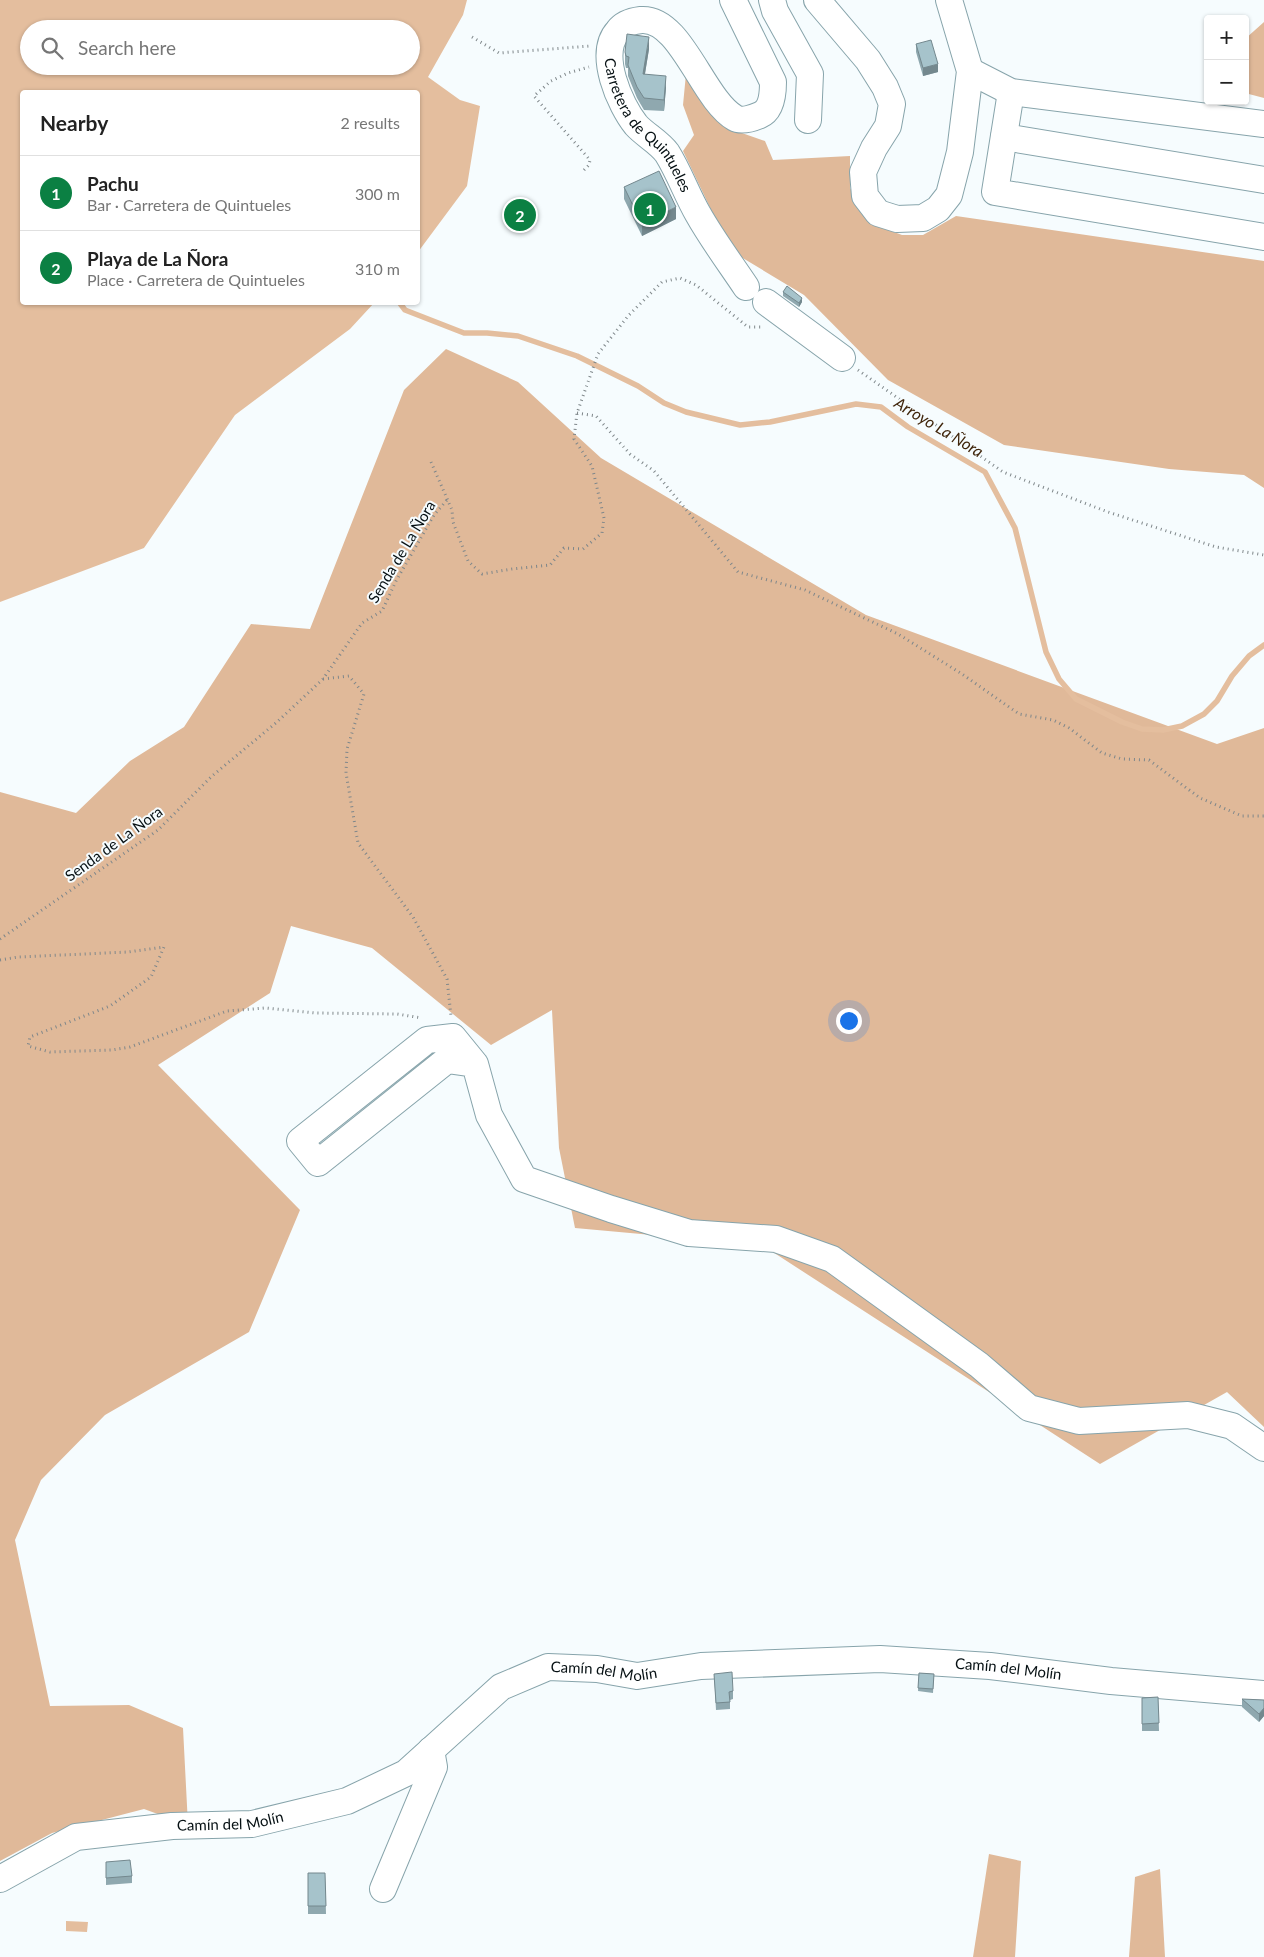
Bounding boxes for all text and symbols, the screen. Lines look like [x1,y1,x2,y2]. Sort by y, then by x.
map controls [1204,15,1249,105]
button: + [1204,15,1249,60]
search box [20,20,420,75]
icon: search [38,34,66,62]
text: Search here [78,36,176,59]
street label: Carretera de Quintueles [601,57,696,195]
button: − [1204,60,1249,105]
text: Nearby [40,110,108,135]
text: 2 results [340,113,400,132]
text: Pachu [87,172,139,195]
text: 1 [51,184,61,203]
text: 300 m [355,184,400,203]
pin: 1 [634,190,666,228]
text: Bar · Carretera de Quintueles [87,195,291,214]
pin: 2 [504,196,536,234]
text: Playa de La Ñora [87,247,228,270]
text: 2 [51,259,61,278]
text: 310 m [355,259,400,278]
text: Place · Carretera de Quintueles [87,270,305,289]
water label: Arroyo La Ñora [891,392,987,461]
street label: Senda de La Ñora [364,497,439,606]
street label: Senda de La Ñora [61,802,166,884]
your location [836,1008,862,1034]
street label: Camín del Molín [954,1654,1063,1683]
street label: Camín del Molín [550,1657,658,1685]
street label: Camín del Molín [177,1807,285,1834]

